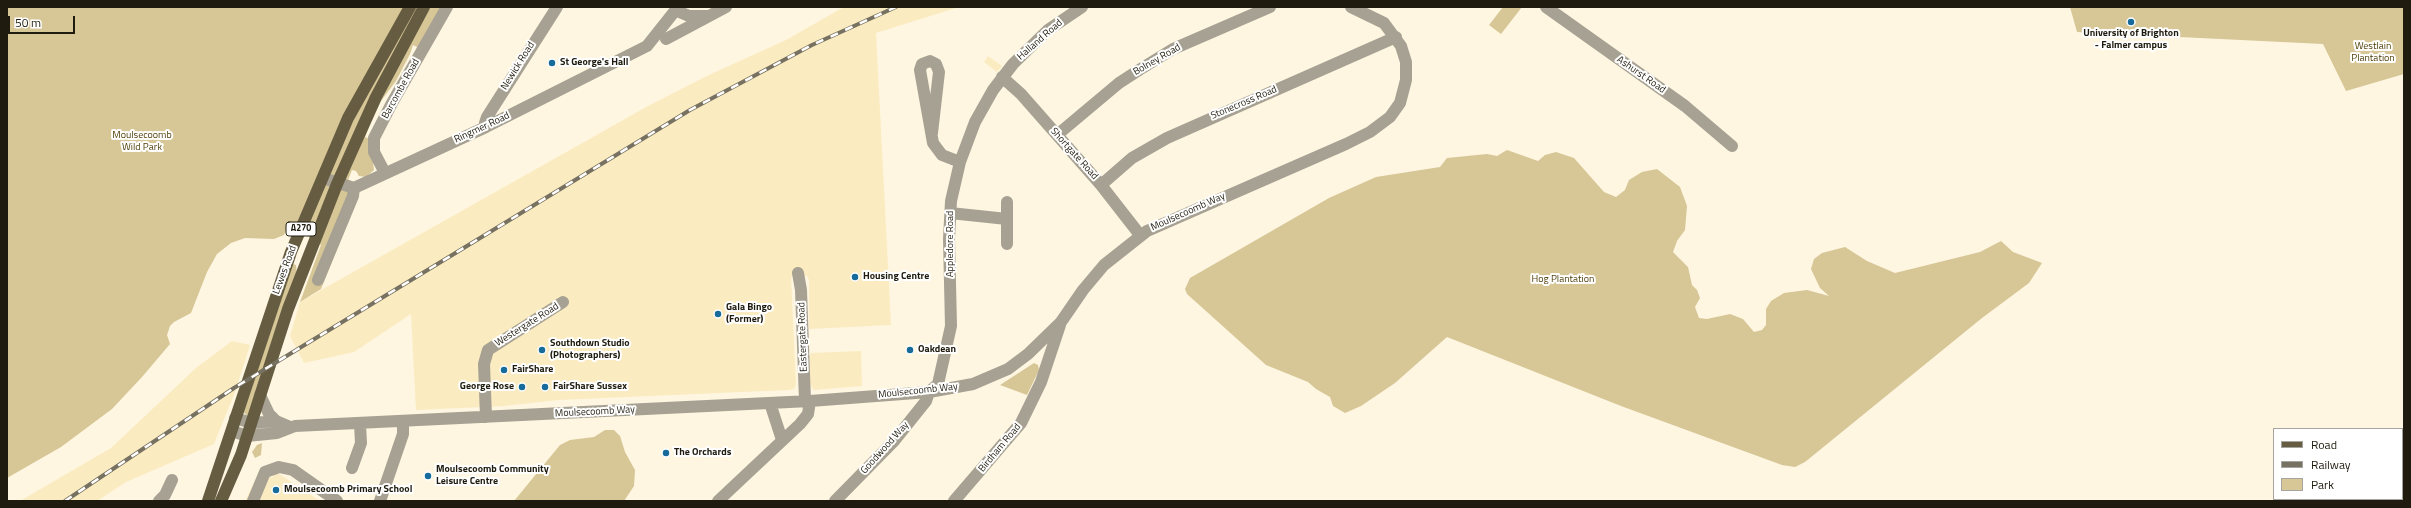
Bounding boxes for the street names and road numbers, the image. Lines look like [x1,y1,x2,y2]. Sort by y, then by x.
street label: Halland Road [1015,17,1065,63]
street label: Newick Road [498,40,538,92]
street label: Bolney Road [1131,42,1183,78]
street label: Ashurst Road [1614,54,1668,96]
street label: Barcombe Road [380,57,422,121]
street label: Stonecross Road [1209,84,1279,122]
street label: Ringmer Road [452,110,512,146]
street label: Shortgate Road [1048,126,1100,182]
street label: Moulsecoomb Way [1149,190,1227,234]
street label: Appledore Road [945,211,957,277]
road number: A270 [286,222,316,236]
street label: Lewes Road [271,244,299,296]
street label: Westergate Road [493,301,561,349]
street label: Eastergate Road [796,302,810,372]
street label: Moulsecoomb Way [878,381,958,401]
street label: Moulsecoomb Way [555,404,635,420]
street label: Goodwood Way [858,419,912,477]
street label: Birdham Road [976,421,1024,475]

